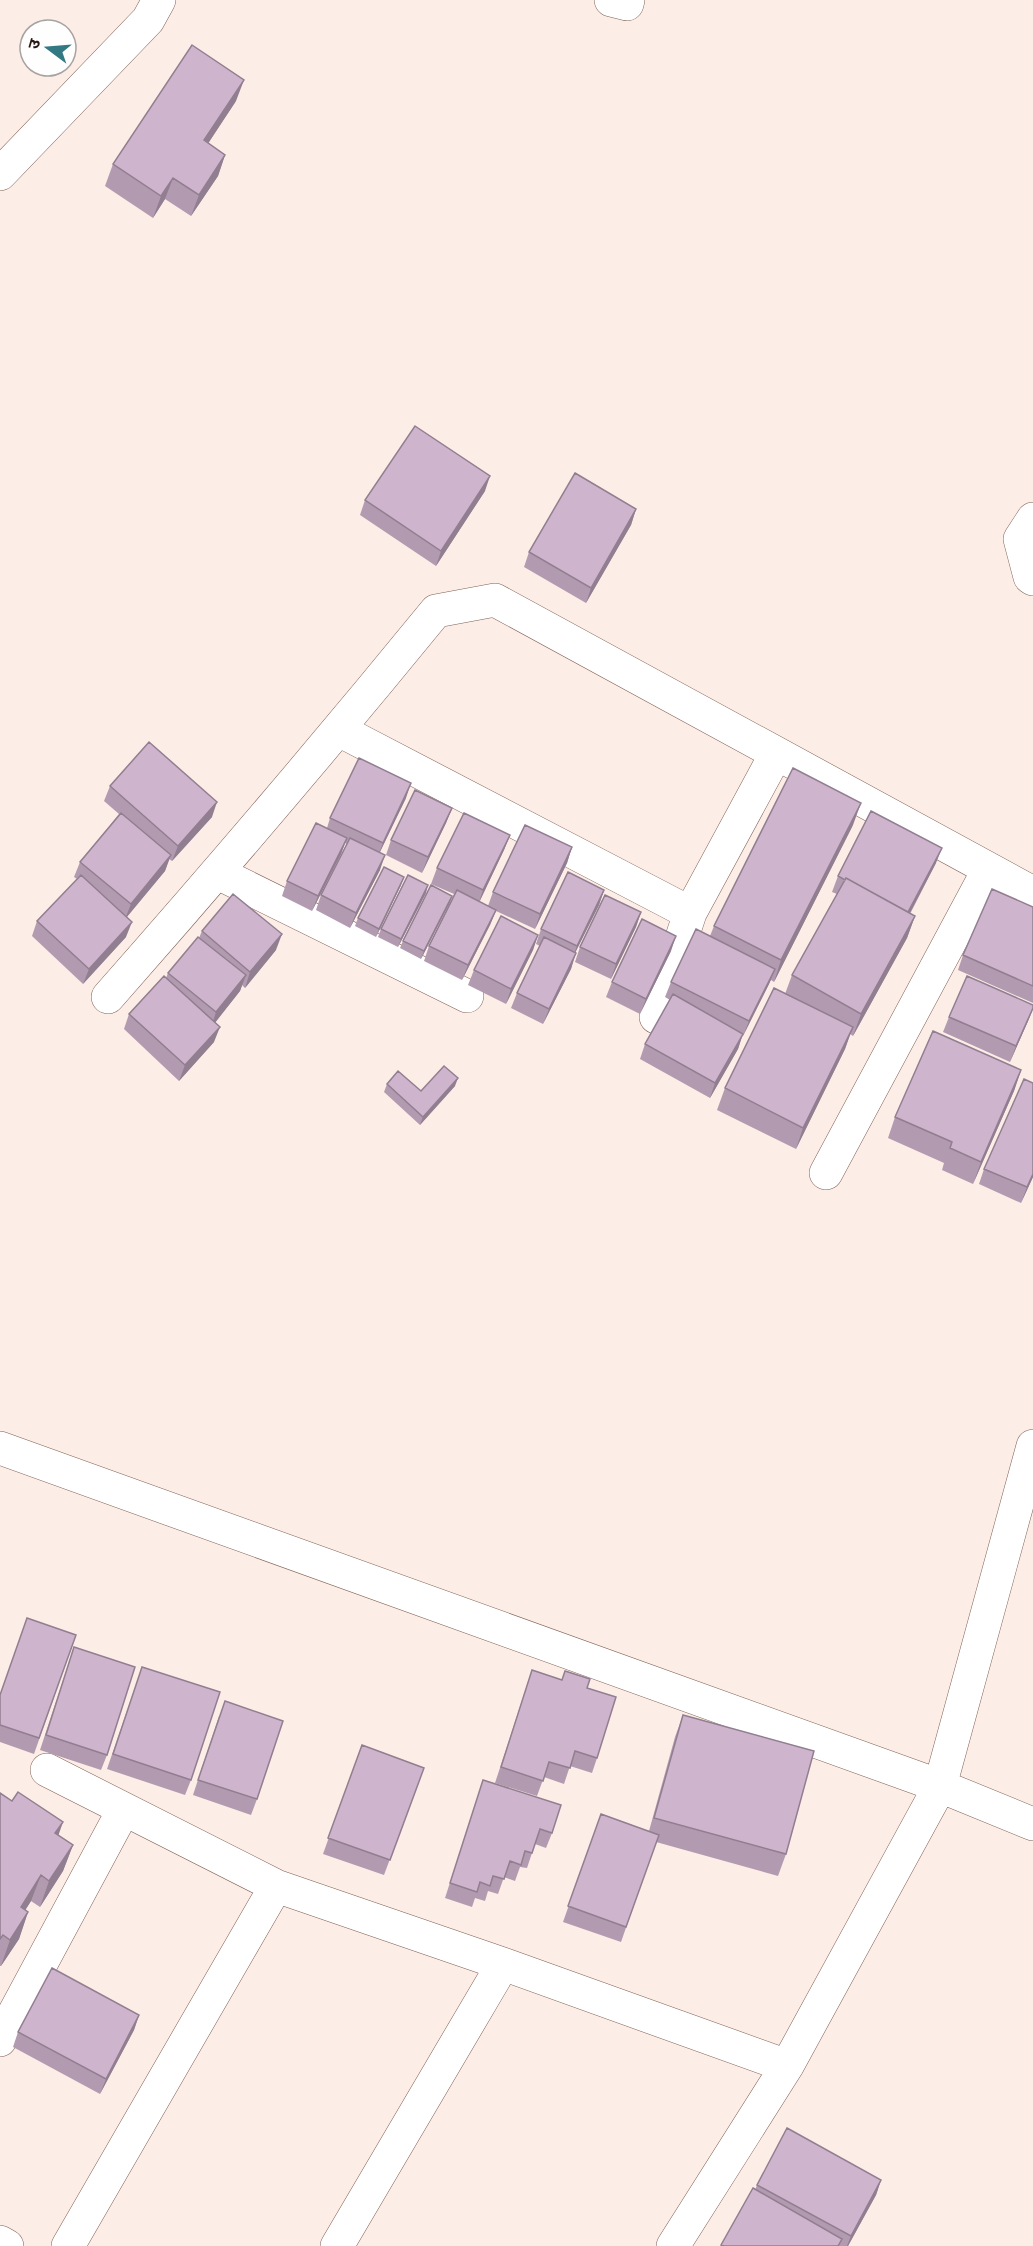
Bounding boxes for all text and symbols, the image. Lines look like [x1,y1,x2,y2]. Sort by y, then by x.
north arrow [18,18,78,78]
text: उ [22,36,46,51]

